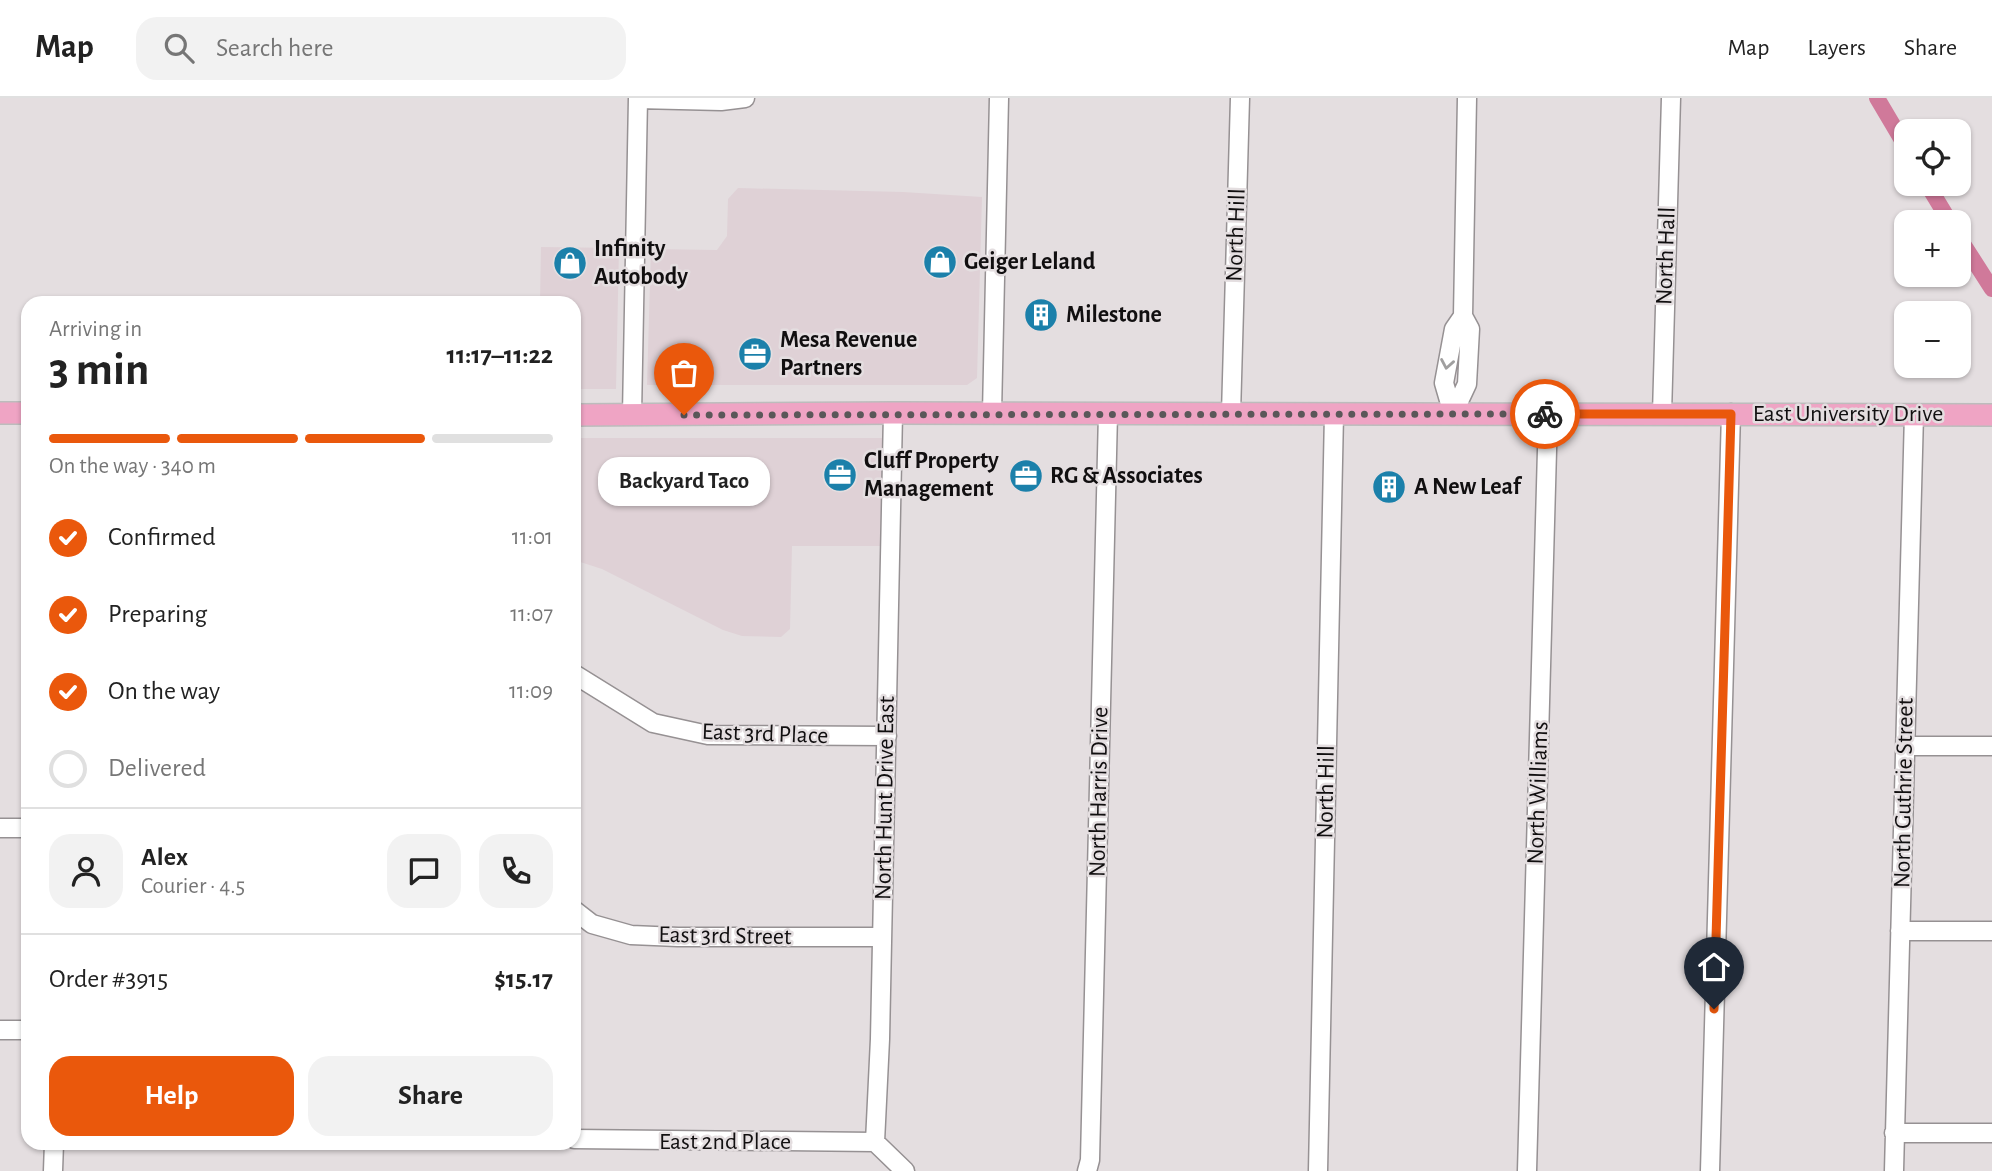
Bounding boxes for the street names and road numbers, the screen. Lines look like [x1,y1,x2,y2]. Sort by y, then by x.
street label: North Hill [1222,188,1250,282]
street label: North Hall [1652,207,1680,305]
street label: East University Drive [1753,402,1943,426]
street label: North Hunt Drive East [871,695,899,900]
street label: North Guthrie Street [1890,697,1918,888]
street label: North Harris Drive [1086,707,1112,877]
street label: East 3rd Place [701,720,829,748]
street label: North Williams [1524,721,1552,865]
street label: North Hill [1313,745,1339,839]
street label: East 3rd Street [658,923,792,949]
street label: East 2nd Place [659,1130,791,1154]

